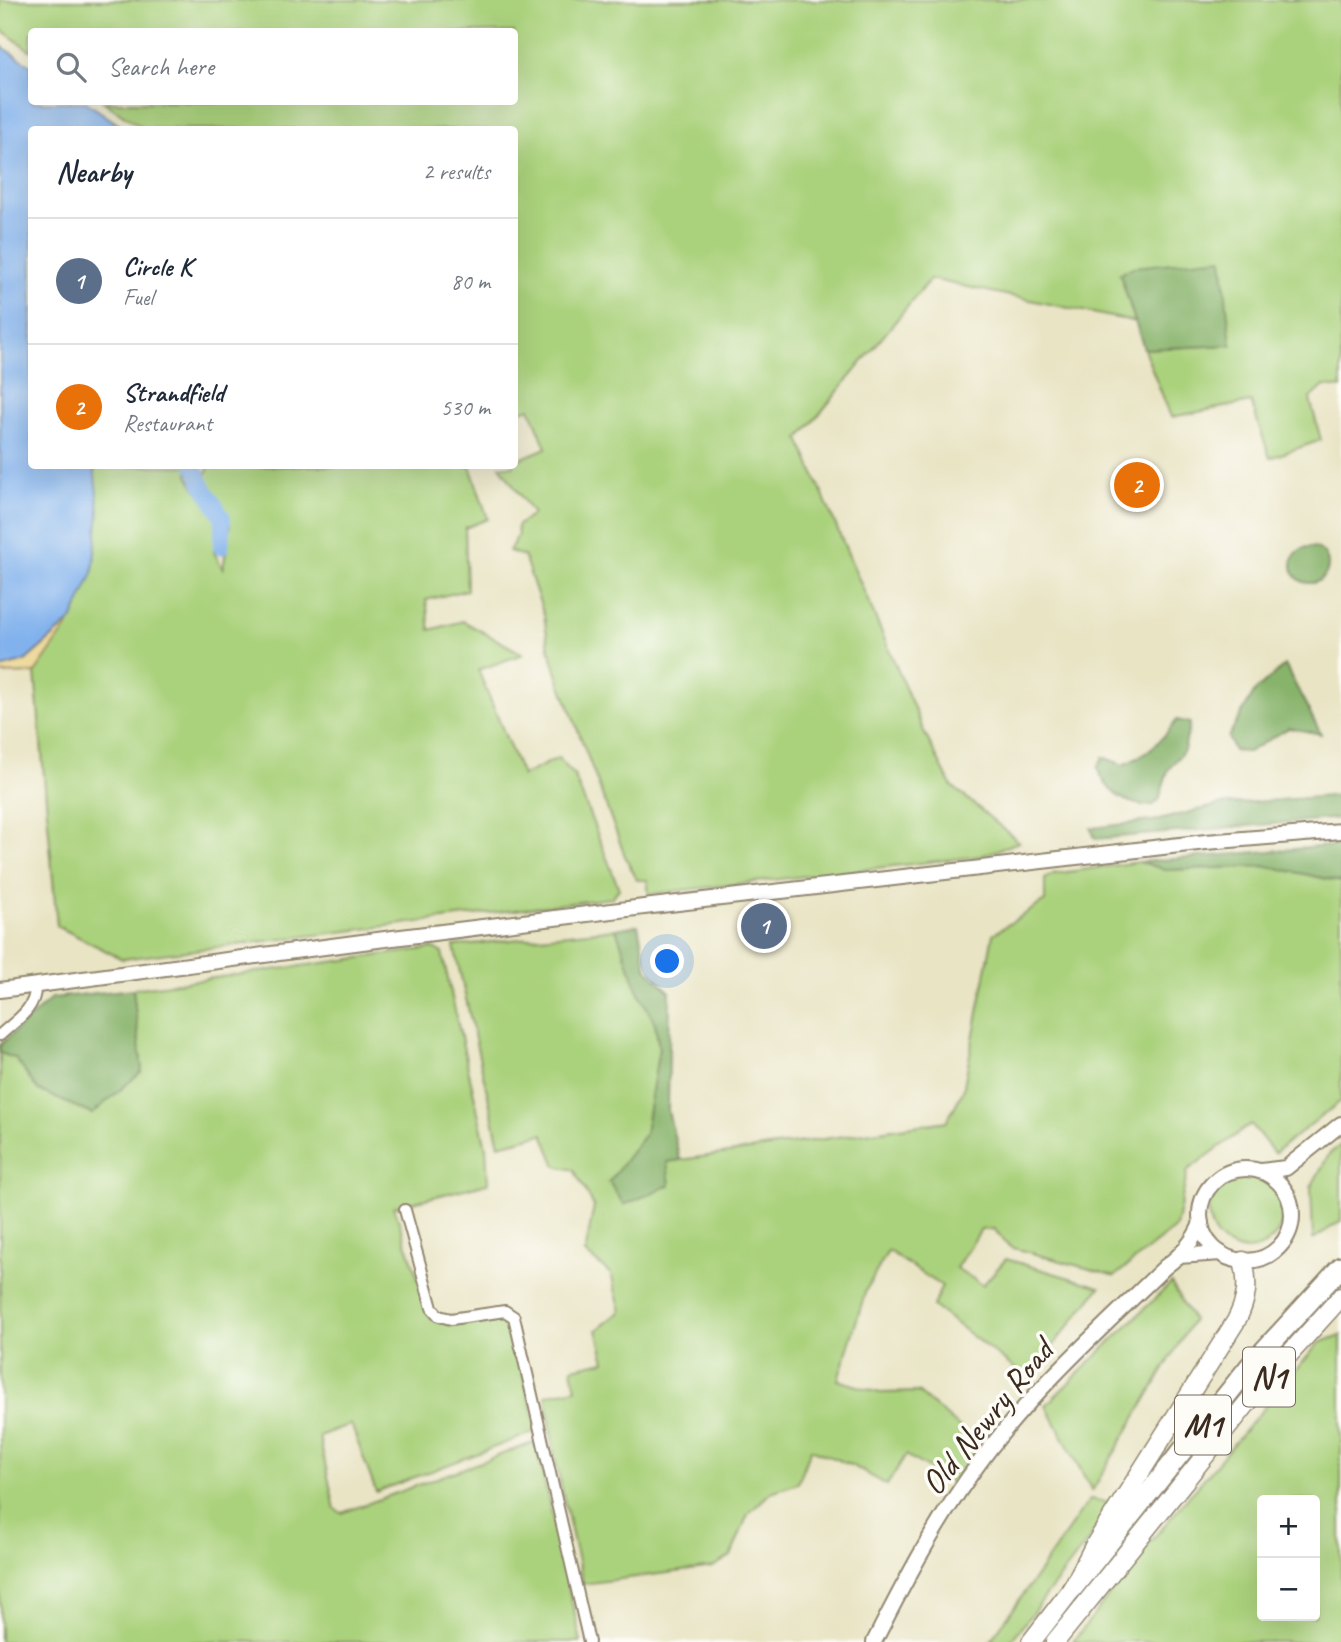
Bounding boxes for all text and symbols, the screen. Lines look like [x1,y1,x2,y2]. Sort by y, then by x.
search box [28,28,518,105]
icon: search [52,48,90,86]
text: Search here [108,50,214,83]
text: Nearby [56,153,132,191]
text: 2 results [423,157,490,186]
text: Circle K [123,250,192,283]
text: 1 [74,267,84,296]
text: 80 m [451,267,490,296]
text: Fuel [123,283,153,312]
text: Strandfield [123,376,224,409]
text: 2 [74,393,84,422]
text: 530 m [441,393,490,422]
text: Restaurant [123,409,212,438]
pin: 2 [1114,459,1160,511]
pin: 1 [741,900,787,952]
your location [650,944,684,978]
street label: Old Newry Road [910,1326,1067,1504]
road number: N1 [1243,1348,1295,1406]
road number: M1 [1175,1396,1231,1455]
map controls [1257,1495,1320,1621]
button: + [1257,1495,1320,1558]
button: − [1257,1558,1320,1621]

